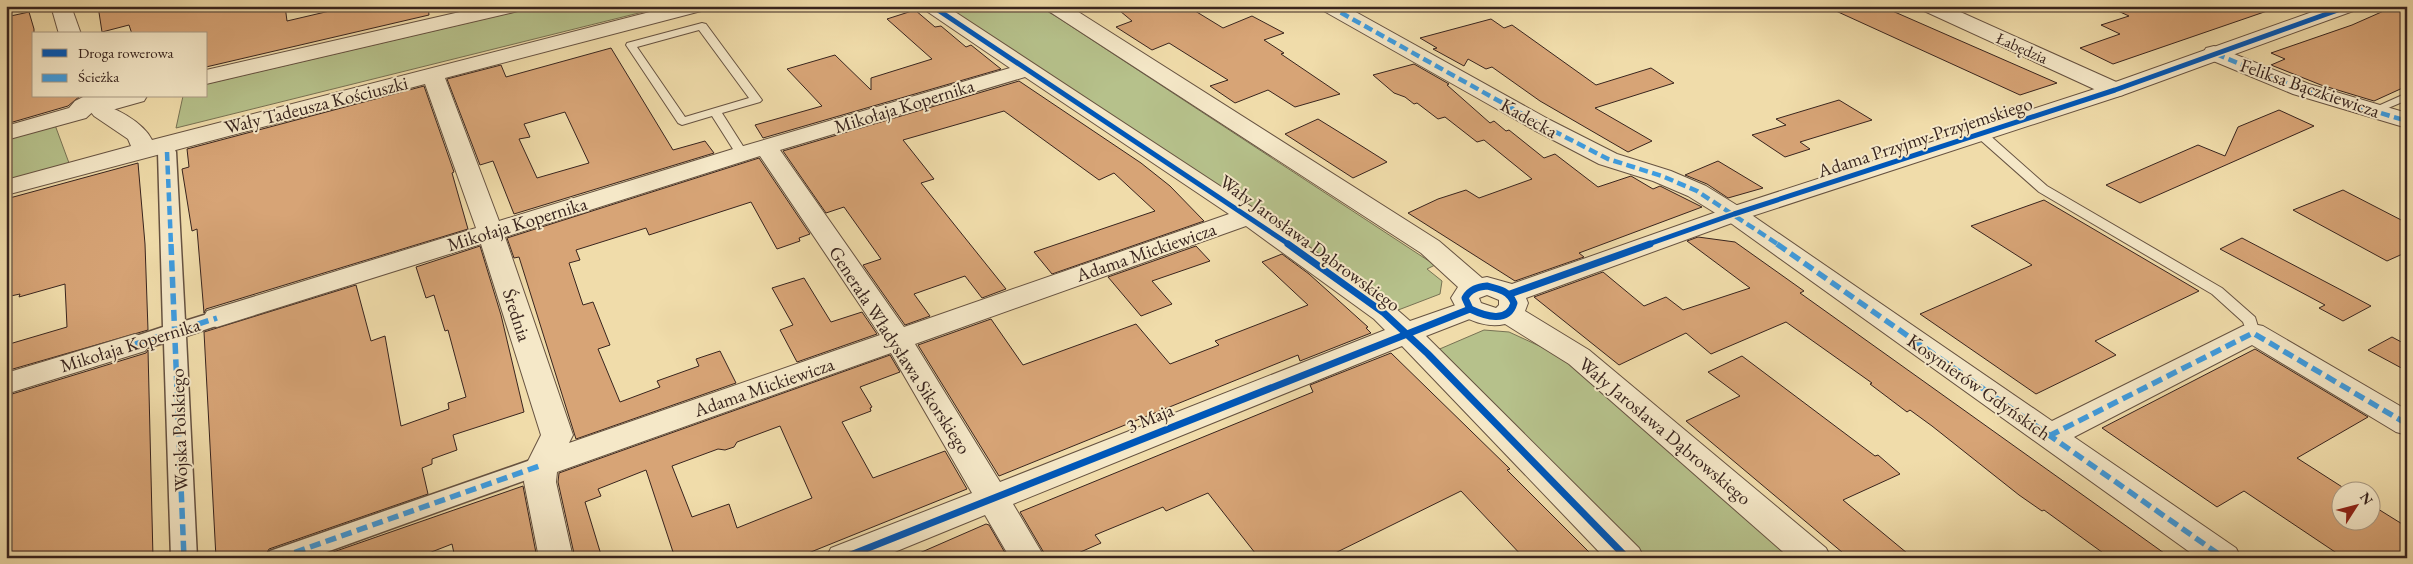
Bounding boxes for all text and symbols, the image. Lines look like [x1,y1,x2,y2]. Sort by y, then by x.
street label: Łabędzia [1993,27,2052,69]
legend [32,32,208,98]
text: Droga rowerowa [78,43,173,62]
street label: Feliksa Bączkiewicza [2237,52,2383,124]
text: Ścieżka [78,67,119,86]
street label: Wały Tadeusza Kościuszki [222,70,411,140]
street label: Mikołaja Kopernika [831,73,978,139]
street label: Adama Przyjmy-Przyjemskiego [1814,90,2036,184]
street label: Kadecka [1496,92,1562,144]
street label: Wały Jarosława Dąbrowskiego [1214,169,1406,317]
street label: Mikołaja Kopernika [444,191,591,257]
street label: Adama Mickiewicza [1072,216,1220,288]
street label: Generała Władysława Sikorskiego [823,241,977,459]
street label: Średnia [497,285,537,345]
street label: Mikołaja Kopernika [57,312,204,378]
street label: Kosynierów Gdyńskich [1902,328,2056,446]
street label: Adama Mickiewicza [690,351,838,423]
street label: Wały Jarosława Dąbrowskiego [1573,351,1757,511]
street label: Wojska Polskiego [164,368,194,492]
street label: 3 Maja [1123,397,1178,439]
north arrow [2330,482,2380,532]
text: N [2356,488,2378,509]

